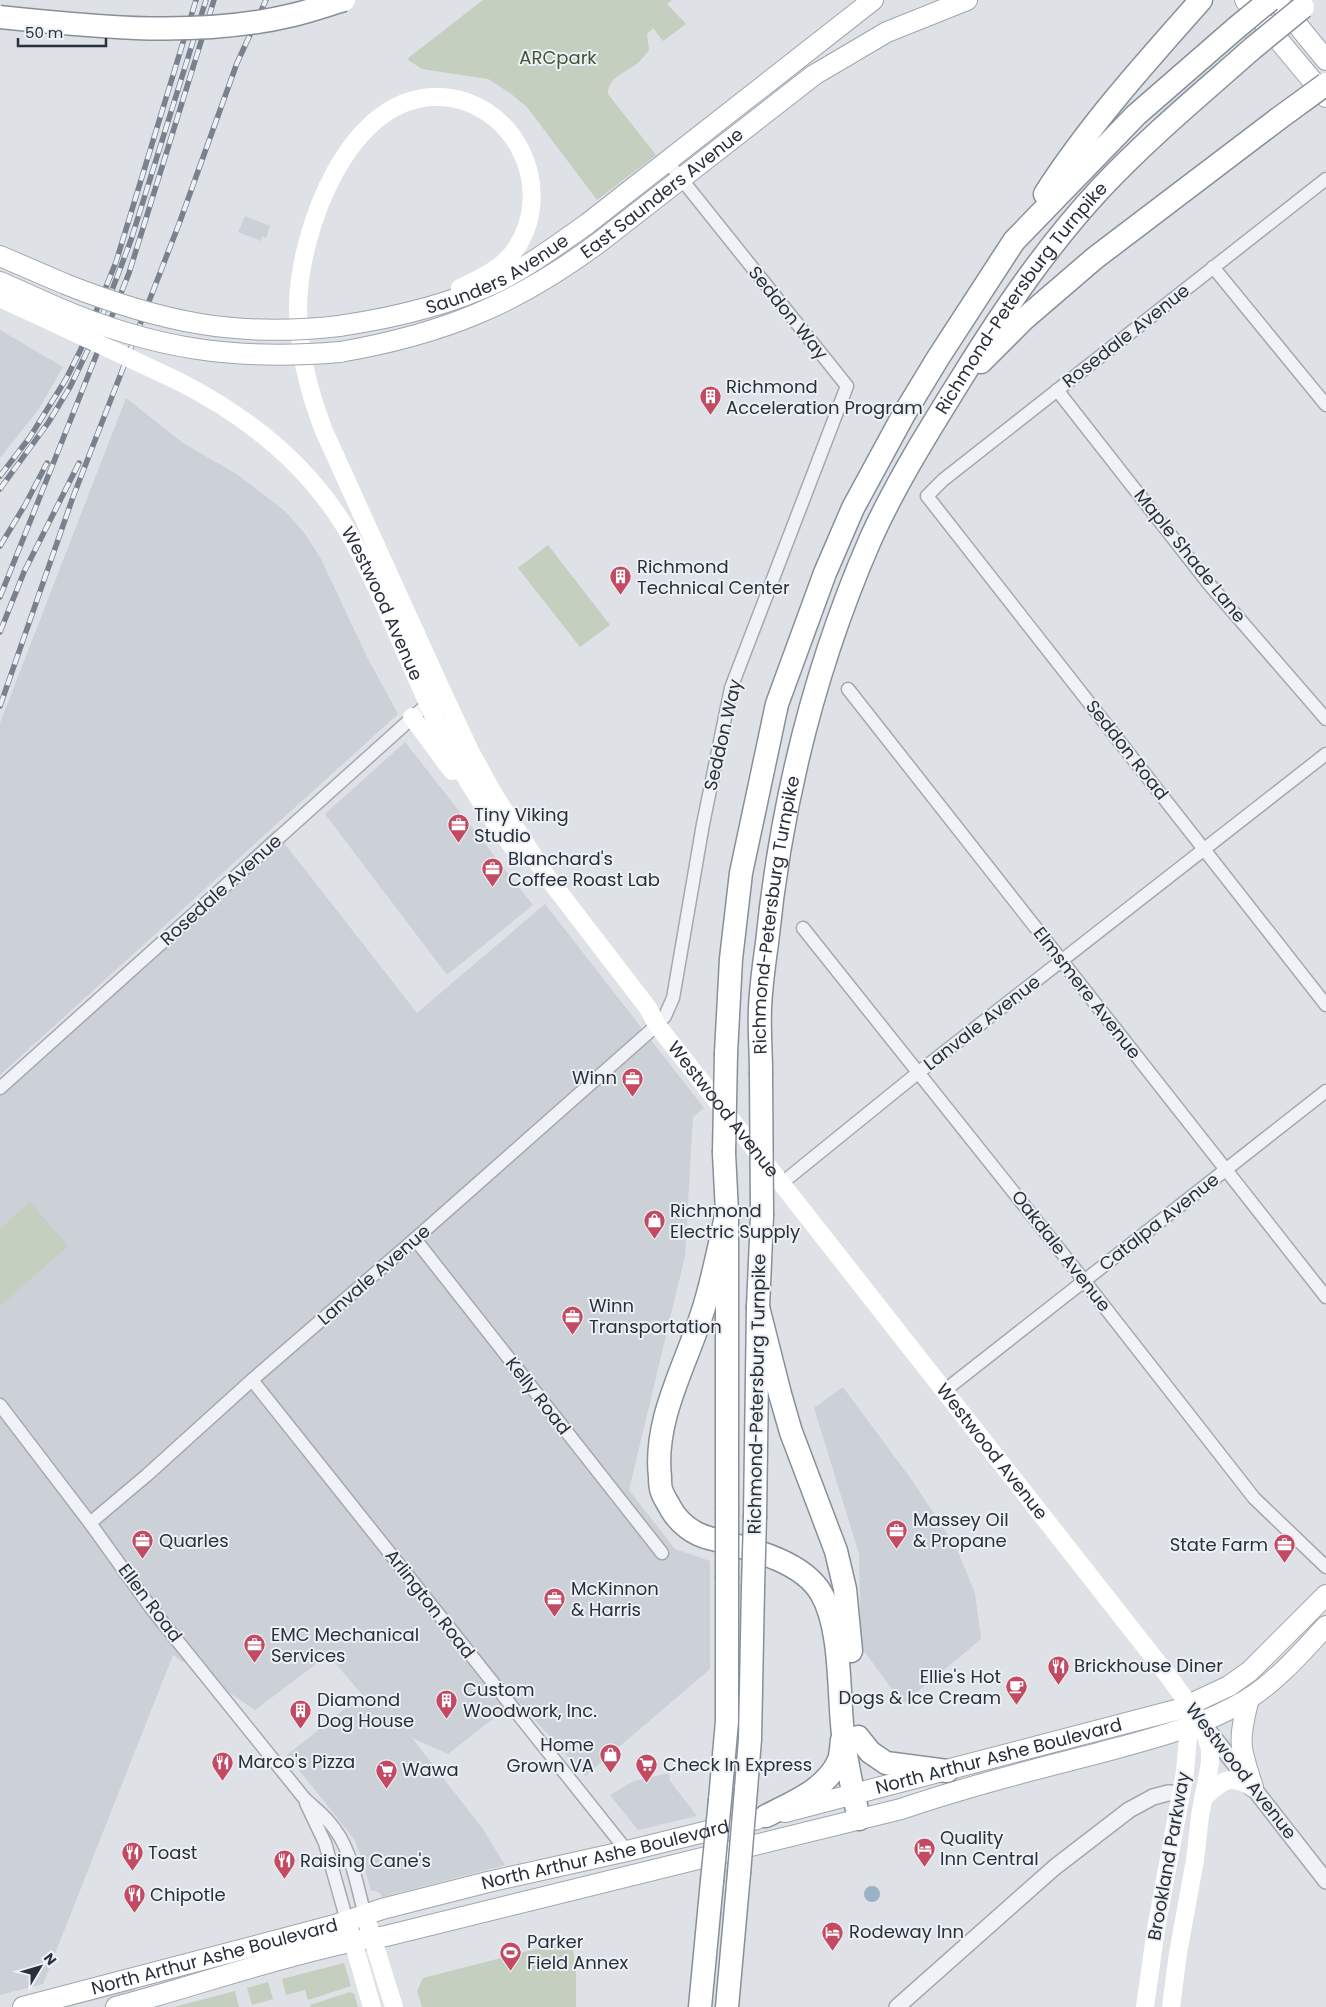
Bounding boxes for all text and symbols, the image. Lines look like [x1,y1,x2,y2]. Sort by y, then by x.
scale bar [18,15,105,47]
text: 50 m [25,22,63,43]
park label: ARCpark [519,45,597,70]
street label: East Saunders Avenue [575,122,748,264]
street label: Richmond-Petersburg Turnpike [929,176,1113,419]
street label: Saunders Avenue [423,228,573,320]
street label: Seddon Way [743,261,834,365]
street label: Rosedale Avenue [1057,278,1195,393]
place label: Richmond Acceleration Program [726,374,923,420]
building icon: Richmond Acceleration Program [698,385,722,416]
street label: Maple Shade Lane [1129,484,1252,628]
street label: Westwood Avenue [336,522,429,684]
place label: Richmond Technical Center [637,554,790,600]
building icon: Richmond Technical Center [609,565,633,596]
street label: Seddon Way [698,677,747,793]
street label: Seddon Road [1080,694,1174,805]
street label: Richmond-Petersburg Turnpike [747,773,805,1055]
place label: Tiny Viking Studio [474,802,569,848]
office icon: Tiny Viking Studio [446,813,470,844]
street label: Rosedale Avenue [155,828,287,951]
place label: Blanchard's Coffee Roast Lab [508,846,660,892]
office icon: Blanchard's Coffee Roast Lab [480,857,504,888]
street label: Elmsmere Avenue [1028,921,1147,1064]
street label: Lanvale Avenue [918,969,1045,1076]
street label: Westwood Avenue [662,1036,785,1183]
place label: Winn [572,1065,617,1090]
office icon: Winn [621,1066,645,1097]
street label: Catalpa Avenue [1093,1167,1224,1276]
street label: Oakdale Avenue [1006,1185,1117,1317]
place label: Richmond Electric Supply [670,1198,800,1244]
shop icon: Richmond Electric Supply [642,1209,666,1240]
street label: Lanvale Avenue [312,1219,435,1331]
street label: Richmond-Petersburg Turnpike [742,1253,771,1535]
place label: Winn Transportation [589,1293,722,1339]
office icon: Winn Transportation [561,1304,585,1335]
street label: Kelly Road [500,1352,577,1440]
street label: Westwood Avenue [931,1378,1054,1525]
place label: Massey Oil & Propane [913,1507,1009,1553]
office icon: Massey Oil & Propane [885,1518,909,1549]
place label: Quarles [159,1528,229,1553]
office icon: Quarles [131,1529,155,1560]
place label: State Farm [1170,1532,1268,1557]
office icon: State Farm [1272,1533,1296,1564]
street label: Arlington Road [380,1544,481,1664]
street label: Ellen Road [113,1558,188,1647]
place label: McKinnon & Harris [571,1576,659,1622]
office icon: McKinnon & Harris [543,1587,567,1618]
place label: EMC Mechanical Services [271,1622,419,1668]
office icon: EMC Mechanical Services [243,1633,267,1664]
place label: Brickhouse Diner [1074,1653,1223,1678]
restaurant icon: Brickhouse Diner [1046,1654,1070,1685]
place label: Ellie's Hot Dogs & Ice Cream [838,1664,1001,1710]
cafe icon: Ellie's Hot Dogs & Ice Cream [1005,1675,1029,1706]
place label: Custom Woodwork, Inc. [463,1677,597,1723]
place label: Diamond Dog House [317,1687,414,1733]
building icon: Custom Woodwork, Inc. [435,1688,459,1719]
street label: Westwood Avenue [1180,1697,1303,1844]
building icon: Diamond Dog House [289,1698,313,1729]
street label: North Arthur Ashe Boulevard [873,1712,1125,1800]
place label: Home Grown VA [506,1732,594,1778]
shop icon: Home Grown VA [598,1743,622,1774]
place label: Marco's Pizza [238,1749,355,1774]
restaurant icon: Marco's Pizza [210,1750,234,1781]
place label: Check In Express [663,1752,812,1777]
supermarket icon: Check In Express [635,1753,659,1784]
place label: Wawa [402,1757,459,1782]
supermarket icon: Wawa [374,1758,398,1789]
street label: Brookland Parkway [1141,1770,1196,1942]
street label: North Arthur Ashe Boulevard [478,1813,732,1895]
place label: Quality Inn Central [940,1825,1039,1871]
hotel icon: Quality Inn Central [912,1836,936,1867]
place label: Toast [148,1840,197,1865]
restaurant icon: Toast [120,1841,144,1872]
place label: Raising Cane's [300,1848,431,1873]
restaurant icon: Raising Cane's [272,1849,296,1880]
place label: Chipotle [150,1882,226,1907]
restaurant icon: Chipotle [122,1883,146,1914]
street label: North Arthur Ashe Boulevard [88,1912,340,2001]
place label: Rodeway Inn [849,1919,964,1944]
hotel icon: Rodeway Inn [821,1920,845,1951]
place label: Parker Field Annex [527,1929,628,1975]
sports icon: Parker Field Annex [499,1940,523,1971]
north arrow [15,1942,65,1992]
text: N [39,1949,61,1969]

